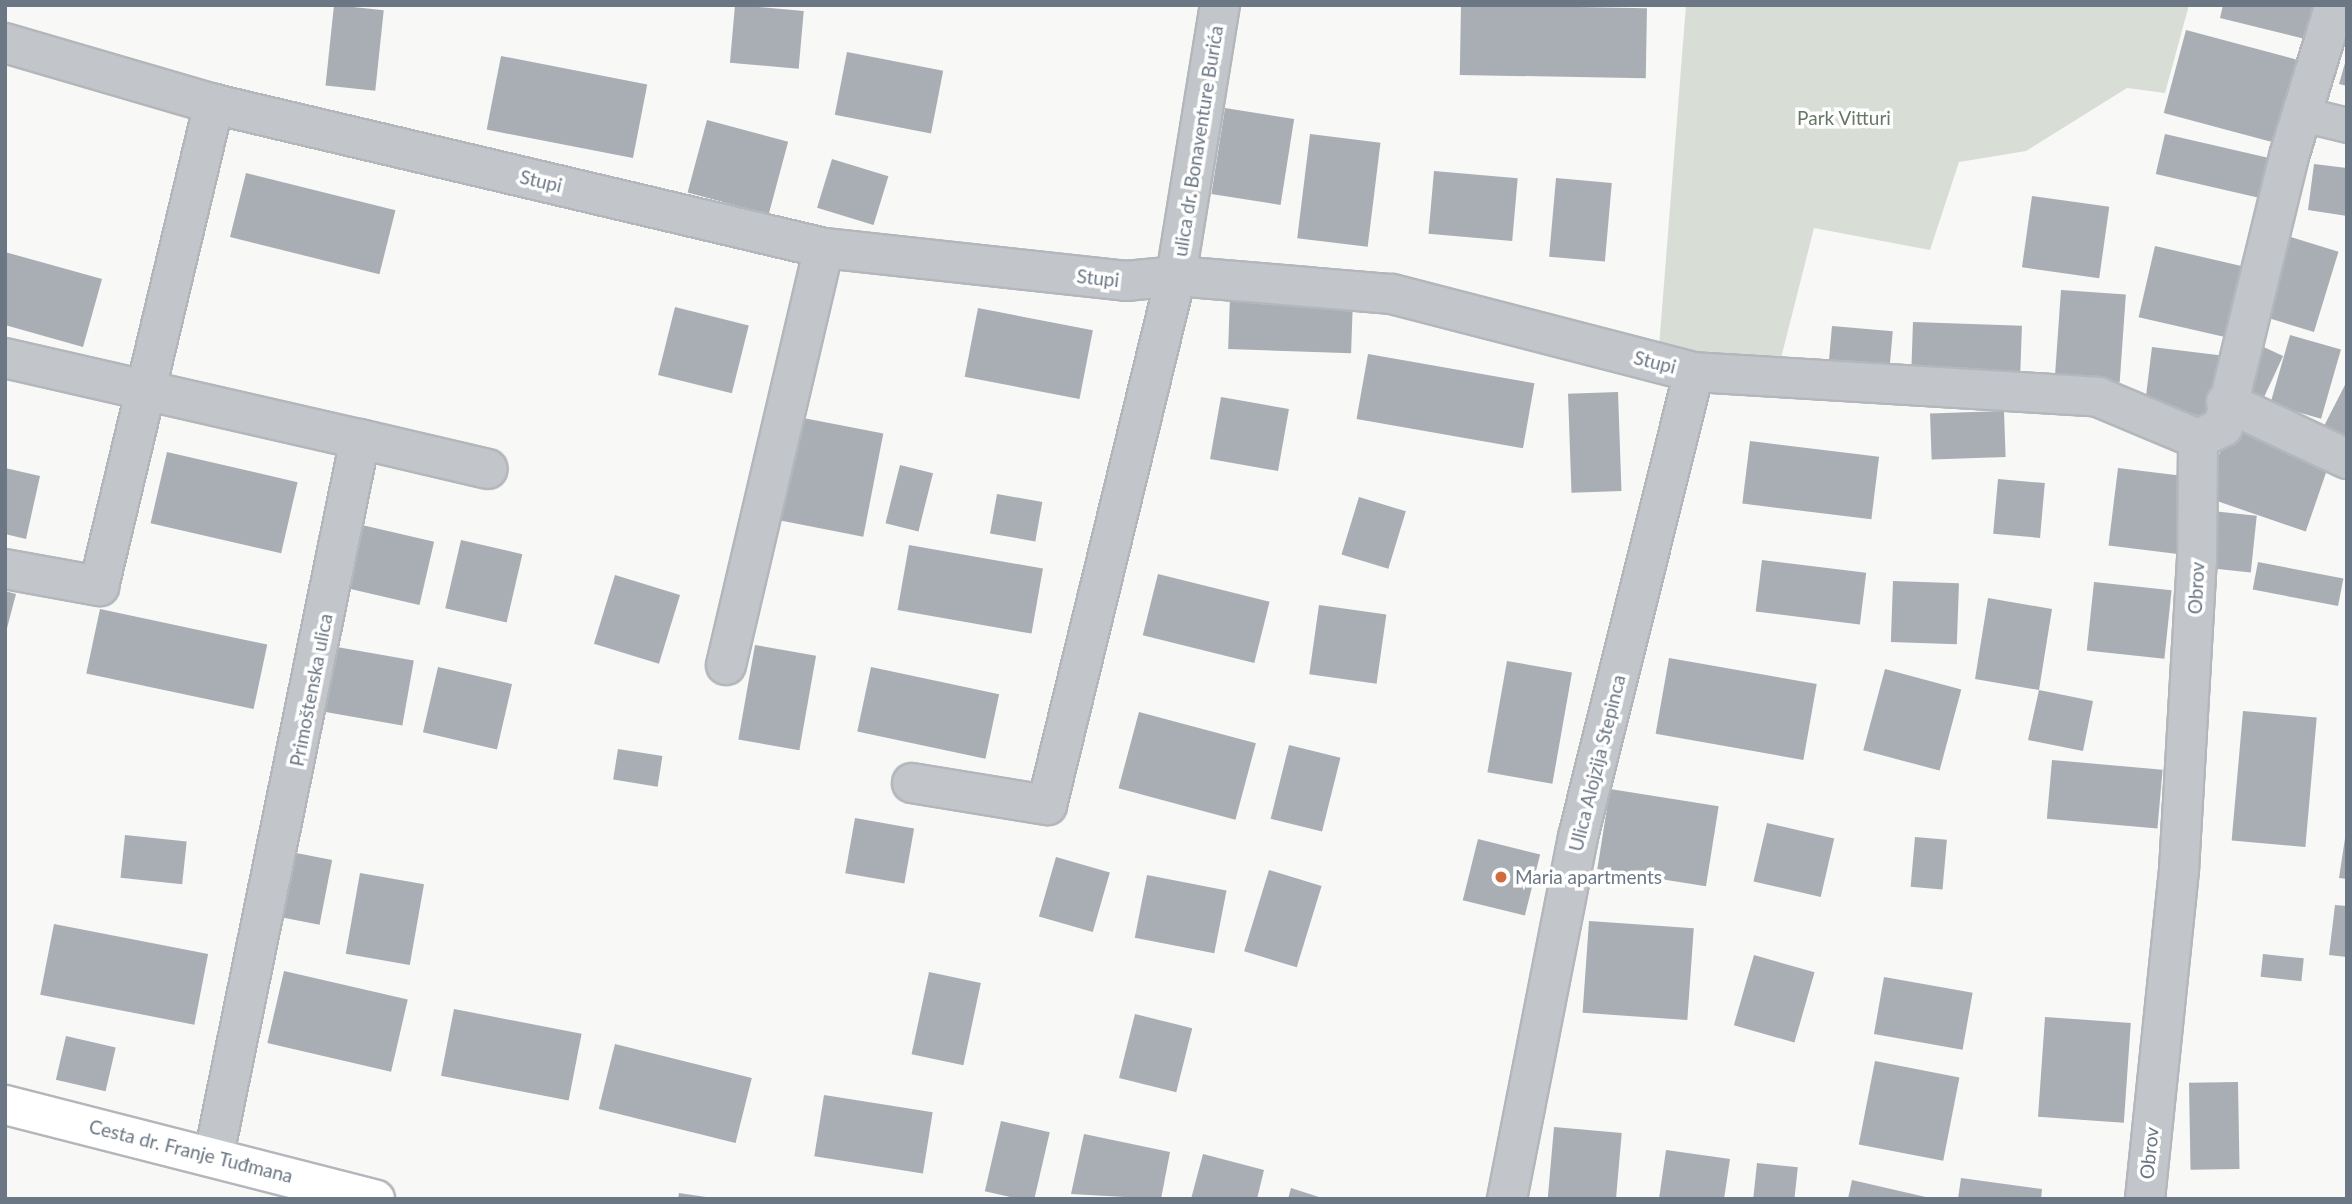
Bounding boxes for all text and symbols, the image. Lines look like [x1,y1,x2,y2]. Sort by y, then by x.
street label: ulica dr. Bonaventure Burića [1168,24,1228,258]
park label: Park Vitturi [1797,107,1891,129]
street label: Stupi [518,165,564,197]
street label: Stupi [1076,264,1120,292]
street label: Stupi [1632,346,1678,378]
street label: Obrov [2183,561,2209,615]
street label: Primoštenska ulica [285,612,337,768]
street label: Ulica Alojzija Stepinca [1564,672,1630,854]
place label: Maria apartments [1515,866,1662,888]
marker: Maria apartments [1493,869,1509,885]
street label: Cesta dr. Franje Tuđmana [86,1115,296,1187]
street label: Obrov [2135,1126,2163,1180]

